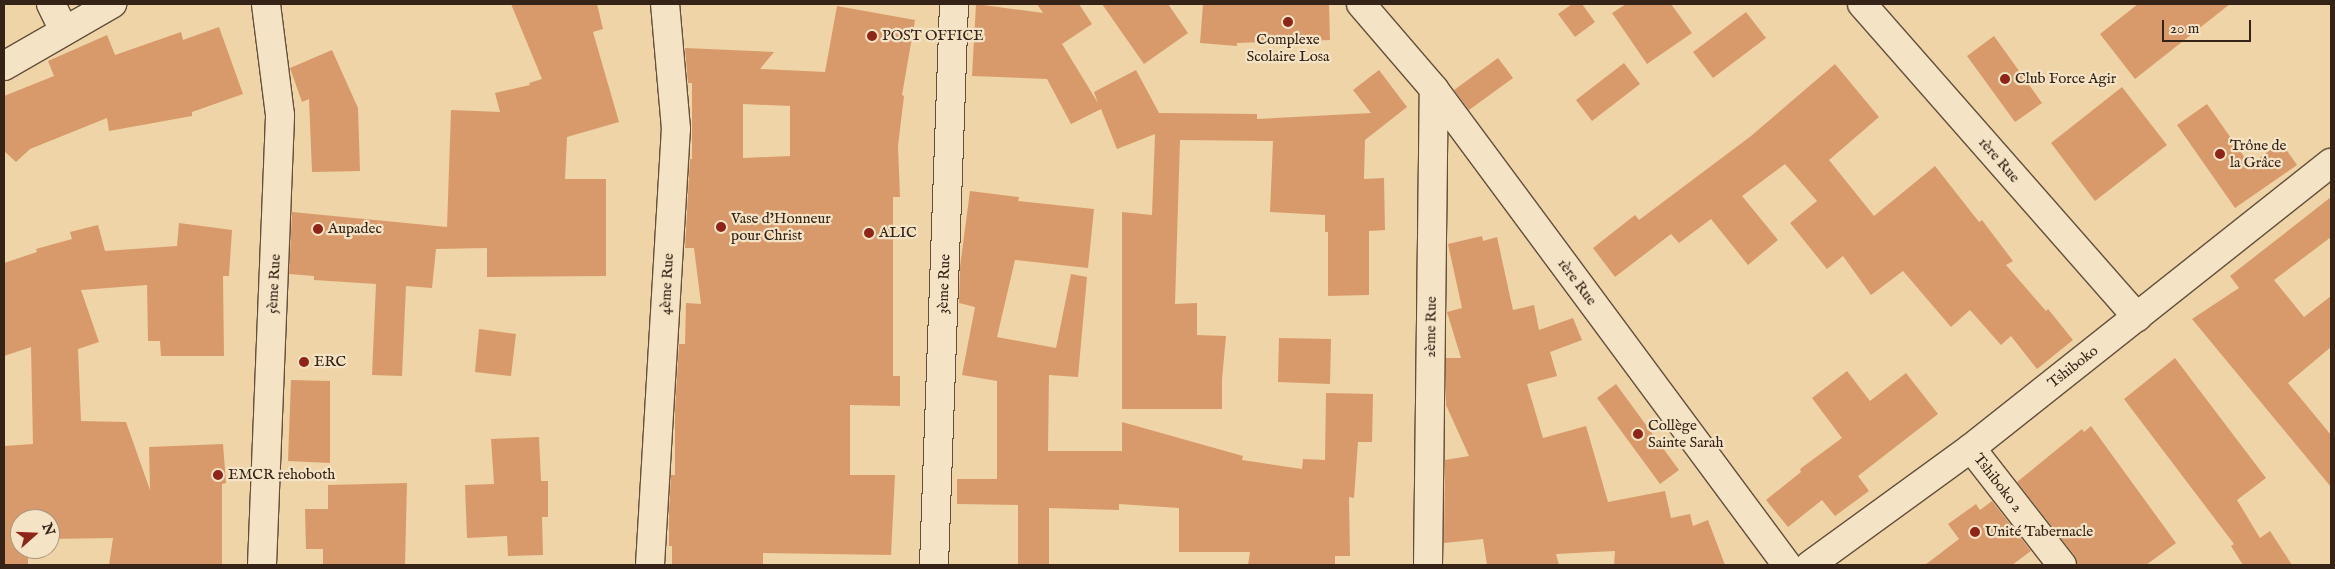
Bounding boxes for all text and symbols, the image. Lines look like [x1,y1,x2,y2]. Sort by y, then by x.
scale bar [2165,10,2254,42]
marker: Complexe Scolaire Losa [1282,16,1294,28]
text: 20 m [2170,19,2199,38]
place label: POST OFFICE [882,27,984,45]
marker: POST OFFICE [866,30,878,42]
place label: Complexe Scolaire Losa [1246,30,1330,65]
place label: Club Force Agir [2015,70,2116,88]
marker: Club Force Agir [1999,73,2011,85]
street label: 1ère Rue [1974,134,2024,186]
place label: Trône de la Grâce [2230,136,2286,171]
marker: Trône de la Grâce [2214,148,2226,160]
place label: Vase d'Honneur pour Christ [731,209,831,244]
place label: Aupadec [328,220,382,238]
marker: Vase d'Honneur pour Christ [715,221,727,233]
marker: Aupadec [312,223,324,235]
place label: ALIC [879,224,917,242]
marker: ALIC [863,227,875,239]
street label: 4ème Rue [656,253,678,315]
street label: 5ème Rue [263,254,285,314]
street label: 3ème Rue [934,254,954,314]
street label: 1ère Rue [1554,255,1600,309]
street label: 2ème Rue [1421,296,1441,358]
street label: Tshiboko [2044,342,2102,392]
place label: ERC [314,353,346,371]
marker: ERC [298,356,310,368]
place label: Collège Sainte Sarah [1648,416,1724,451]
marker: Collège Sainte Sarah [1632,428,1644,440]
street label: Tshiboko 2 [1970,450,2026,516]
place label: EMCR rehoboth [228,466,335,484]
marker: EMCR rehoboth [212,469,224,481]
north arrow [10,509,60,559]
text: N [38,520,59,538]
place label: Unité Tabernacle [1985,523,2093,541]
marker: Unité Tabernacle [1969,526,1981,538]

